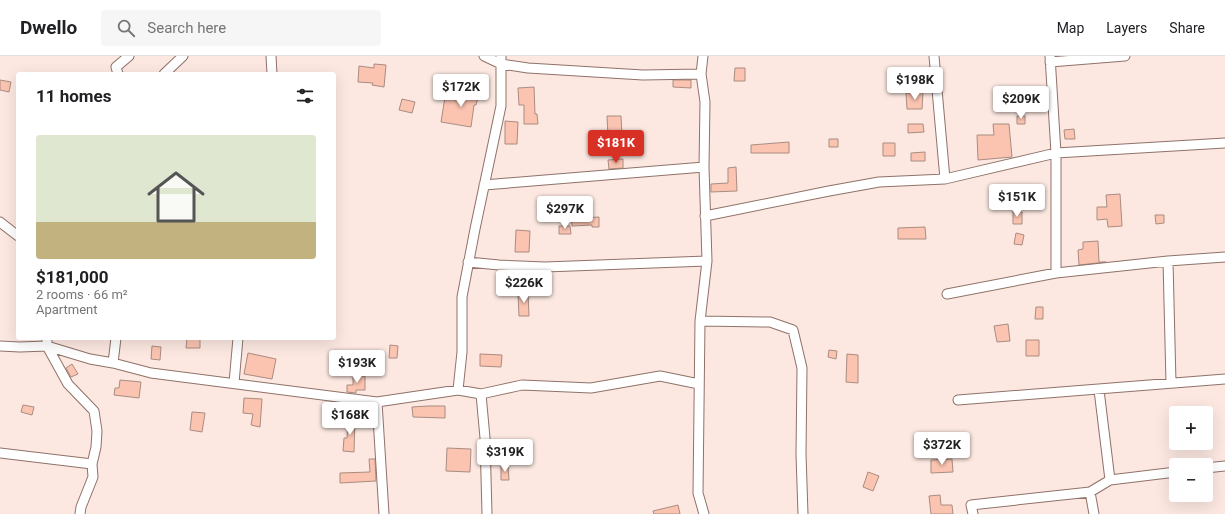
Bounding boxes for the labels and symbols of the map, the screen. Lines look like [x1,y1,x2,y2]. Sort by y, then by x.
pin: $198K [887,67,943,101]
pin: $172K [433,74,489,108]
pin: $209K [993,86,1049,120]
pin: $181K [588,130,644,164]
pin: $151K [989,184,1045,218]
pin: $297K [537,196,593,230]
pin: $226K [496,270,552,304]
pin: $193K [329,350,385,384]
pin: $168K [322,402,378,436]
pin: $372K [914,432,970,466]
pin: $319K [477,439,533,473]

